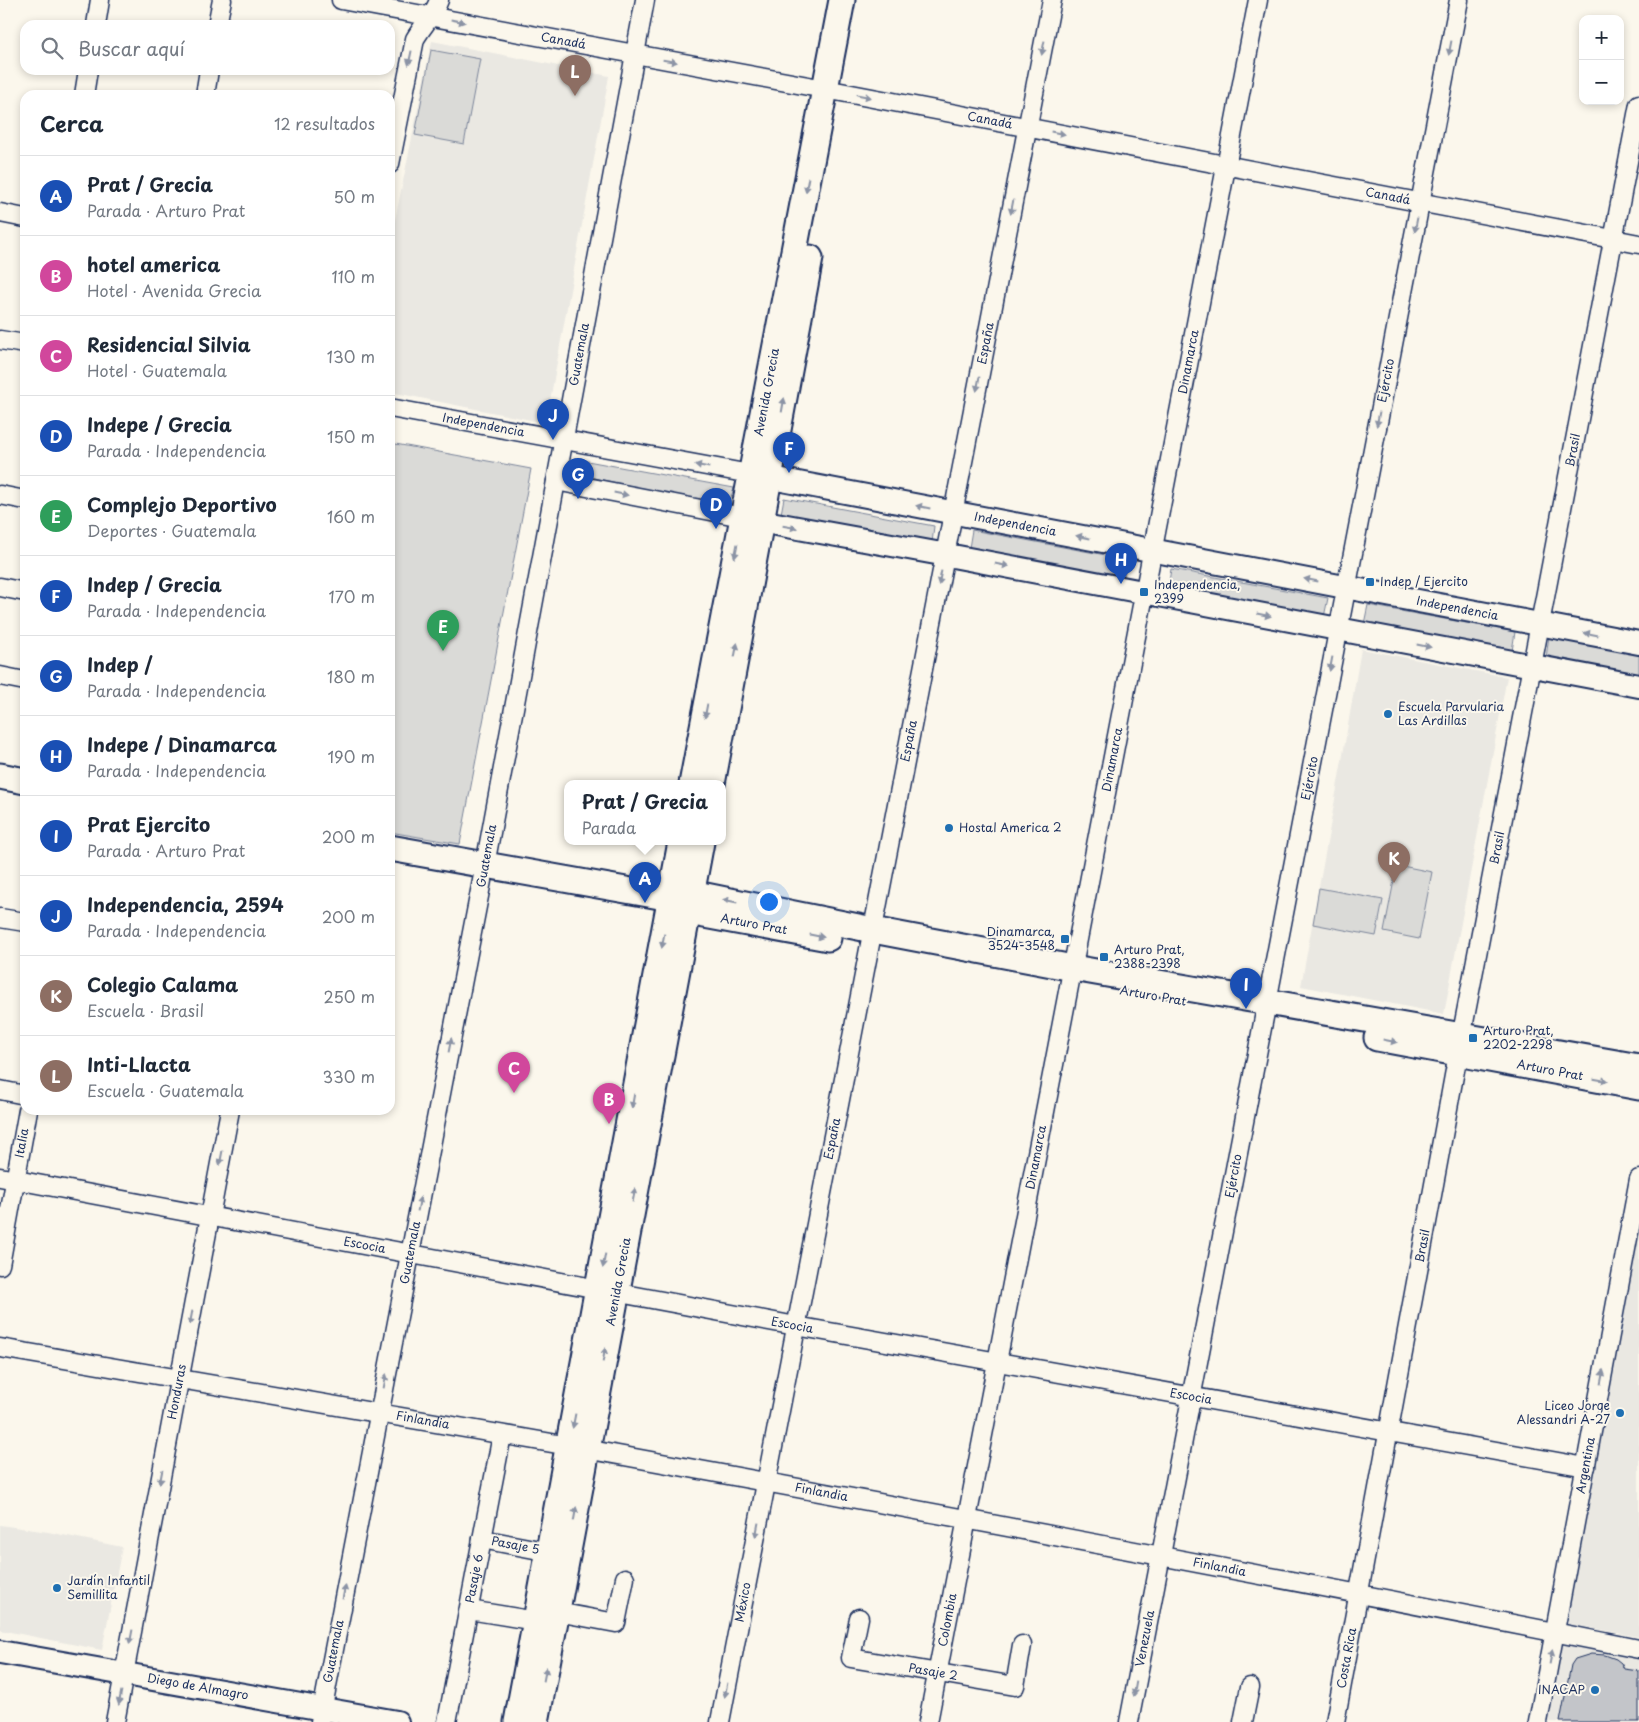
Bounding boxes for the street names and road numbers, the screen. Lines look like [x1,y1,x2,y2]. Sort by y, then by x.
street label: Canadá [539,27,588,53]
street label: Canadá [966,106,1015,133]
street label: Canadá [1364,182,1412,208]
street label: España [972,320,998,366]
street label: Guatemala [564,321,593,387]
street label: Dinamarca [1173,328,1203,395]
street label: Avenida Grecia [749,346,783,438]
street label: Ejército [1372,356,1398,404]
street label: Independencia [441,408,527,441]
street label: Brasil [1560,432,1584,468]
street label: Independencia [973,507,1059,540]
street label: Independencia [1415,591,1501,624]
street label: España [895,718,921,763]
street label: Dinamarca [1096,725,1126,793]
street label: Ejército [1296,754,1322,801]
street label: Guatemala [471,822,500,889]
street label: Brasil [1484,829,1508,866]
street label: Arturo Prat [719,908,789,938]
street label: Arturo Prat [1118,980,1188,1010]
street label: Arturo Prat [1515,1054,1585,1084]
street label: España [819,1116,844,1161]
street label: Dinamarca [1020,1123,1050,1191]
street label: Italia [10,1126,33,1159]
street label: Ejército [1220,1152,1246,1199]
street label: Guatemala [395,1219,424,1285]
street label: Brasil [1410,1228,1434,1264]
street label: Escocia [342,1232,388,1257]
street label: Avenida Grecia [600,1236,635,1327]
street label: Escocia [770,1312,816,1337]
street label: Honduras [162,1362,190,1421]
street label: Escocia [1169,1383,1214,1408]
street label: Finlandia [395,1406,452,1433]
street label: Argentina [1571,1435,1599,1495]
street label: Finlandia [793,1478,850,1505]
street label: Pasaje 5 [490,1531,541,1558]
street label: Pasaje 6 [460,1552,487,1604]
street label: Finlandia [1191,1552,1248,1580]
street label: México [729,1580,755,1623]
street label: Colombia [933,1591,961,1648]
street label: Venezuela [1130,1608,1158,1668]
street label: Guatemala [318,1618,348,1684]
street label: Costa Rica [1331,1626,1360,1690]
street label: Pasaje 2 [907,1658,959,1684]
street label: Diego de Almagro [146,1668,250,1704]

